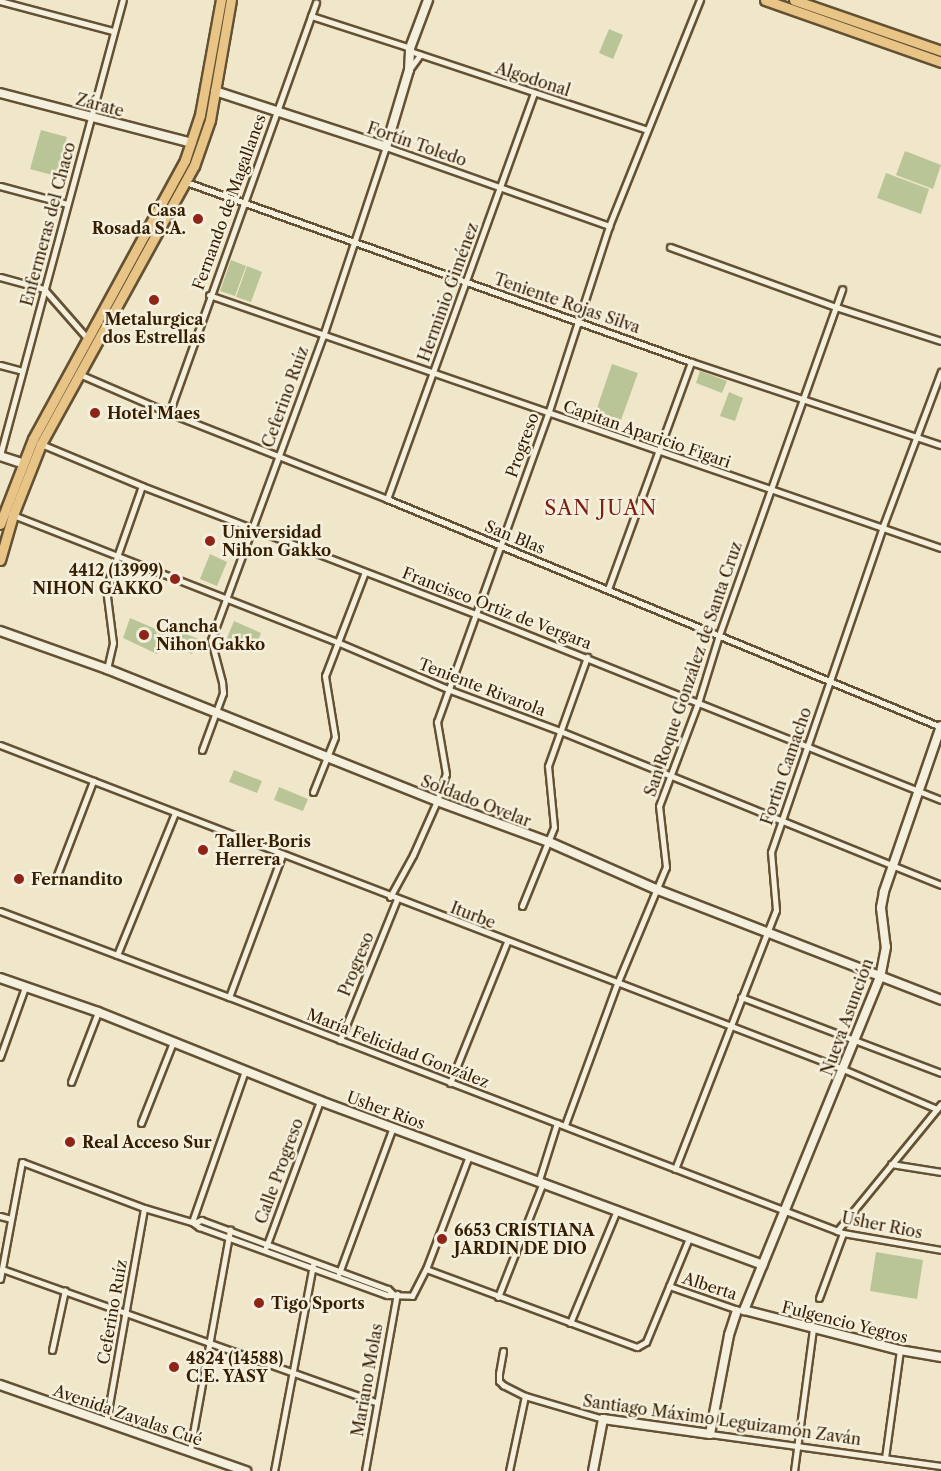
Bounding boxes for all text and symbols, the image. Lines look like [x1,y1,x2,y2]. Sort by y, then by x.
street label: Algodonal [493,58,573,100]
street label: Zárate [74,89,126,121]
street label: Fernando de Magallanes [188,111,270,293]
street label: Fortín Toledo [364,118,470,170]
street label: Enfermeras del Chaco [17,140,79,308]
place label: Casa Rosada S.A. [92,200,186,238]
marker: Casa Rosada S.A. [191,212,205,226]
street label: Herminio Giménez [414,220,482,364]
street label: Teniente Rojas Silva [491,269,643,337]
marker: Metalurgica dos Estrellas [147,293,161,307]
place label: Metalurgica dos Estrellas [103,309,205,347]
street label: Ceferino Ruíz [258,344,312,450]
street label: Capitan Aparicio Figari [560,396,734,472]
place label: Hotel Maes [107,403,200,423]
marker: Hotel Maes [88,406,102,420]
street label: Progreso [501,410,543,480]
district label: SAN JUAN [544,496,658,520]
street label: San Blas [482,516,548,558]
place label: Universidad Nihon Gakko [222,522,331,560]
marker: Universidad Nihon Gakko [203,534,217,548]
street label: San Roque González de Santa Cruz [640,539,746,799]
place label: 4412 (13999) NIHON GAKKO [32,560,163,598]
street label: Francisco Ortiz de Vergara [399,563,595,653]
marker: 4412 (13999) NIHON GAKKO [168,572,182,586]
place label: Cancha Nihon Gakko [156,616,265,654]
marker: Cancha Nihon Gakko [137,628,151,642]
street label: Teniente Rivarola [416,654,548,720]
street label: Fortin Camacho [757,705,815,827]
street label: Soldado Ovelar [418,771,534,831]
place label: Taller Boris Herrera [215,831,311,869]
marker: Taller Boris Herrera [196,843,210,857]
place label: Fernandito [31,869,123,889]
marker: Fernandito [12,872,26,886]
street label: Iturbe [448,898,498,932]
street label: Progreso [334,929,378,999]
street label: Nueva Asunción [817,955,877,1079]
street label: María Felicidad González [304,1004,492,1092]
street label: Usher Rios [344,1087,428,1133]
street label: Calle Progreso [251,1116,307,1226]
place label: Real Acceso Sur [82,1132,212,1152]
marker: Real Acceso Sur [63,1135,77,1149]
street label: Usher Rios [840,1208,924,1242]
place label: 6653 CRISTIANA JARDIN DE DIO [454,1220,595,1258]
marker: 6653 CRISTIANA JARDIN DE DIO [435,1232,449,1246]
street label: Ceferino Ruíz [93,1258,131,1366]
street label: Alberta [680,1268,740,1304]
place label: Tigo Sports [271,1293,365,1313]
marker: Tigo Sports [252,1296,266,1310]
street label: Fulgencio Yegros [780,1297,910,1347]
street label: Mariano Molas [348,1322,386,1438]
place label: 4824 (14588) C.E. YASY [186,1348,283,1386]
marker: 4824 (14588) C.E. YASY [167,1360,181,1374]
street label: Avenida Zavalas Cué [51,1380,205,1450]
street label: Santiago Máximo Leguizamón Zaván [582,1391,862,1449]

